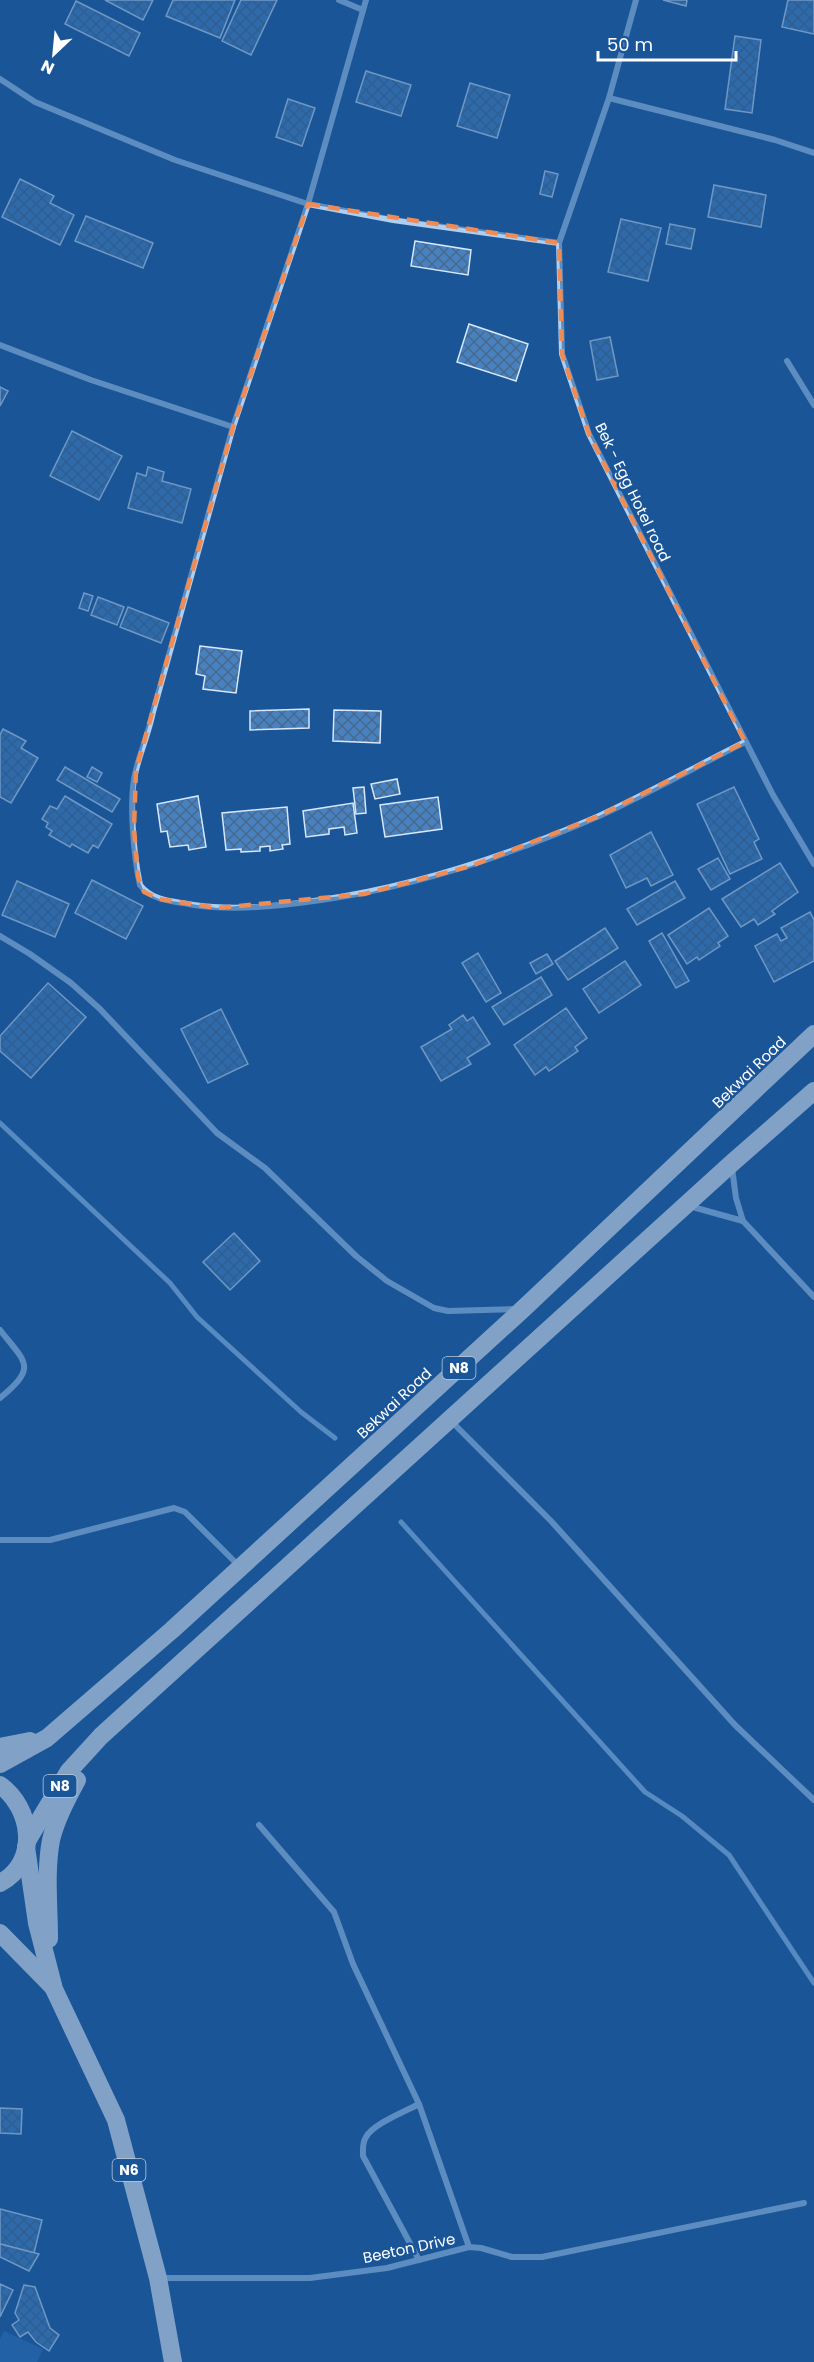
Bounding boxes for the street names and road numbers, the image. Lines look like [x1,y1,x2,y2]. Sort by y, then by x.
street label: Bek - Egg Hotel road [590,419,676,565]
street label: Bekwai Road [707,1031,791,1113]
road number: N8 [442,1357,476,1379]
street label: Bekwai Road [352,1363,436,1443]
road number: N8 [44,1775,76,1797]
road number: N6 [112,2159,146,2181]
street label: Beeton Drive [361,2228,457,2268]

